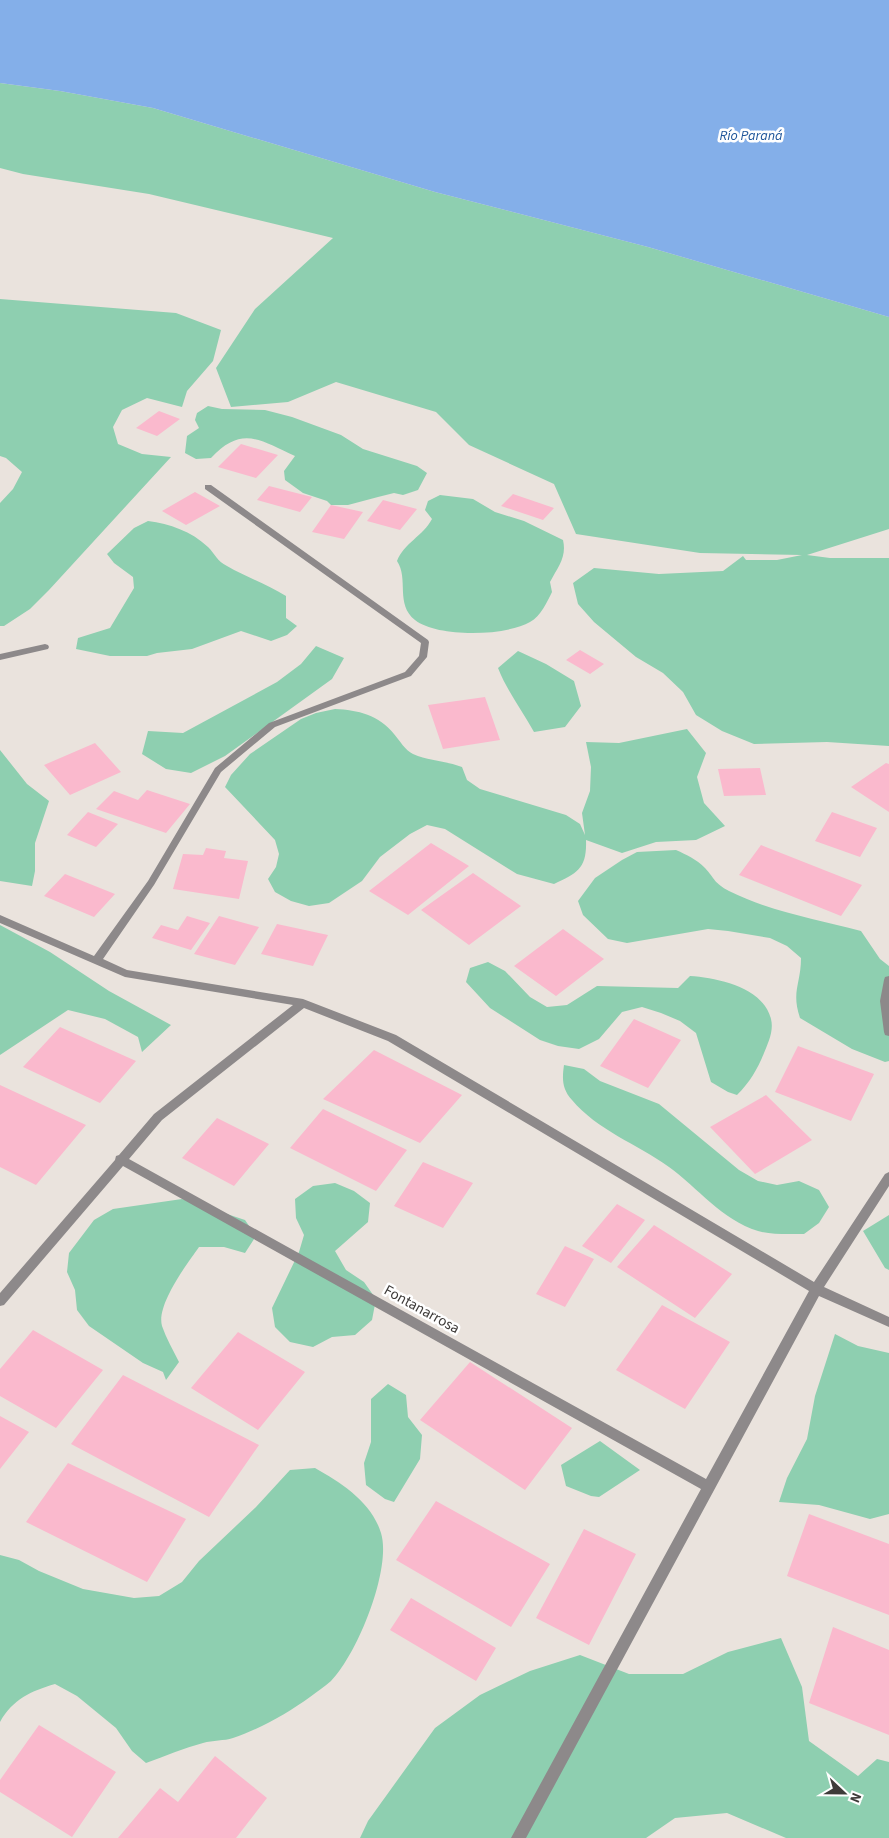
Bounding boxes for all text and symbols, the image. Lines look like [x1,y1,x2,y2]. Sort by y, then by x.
water label: Río Paraná [719,126,783,146]
street label: Fontanarrosa [380,1280,464,1339]
north arrow [819,1768,869,1818]
text: N [844,1789,866,1806]

